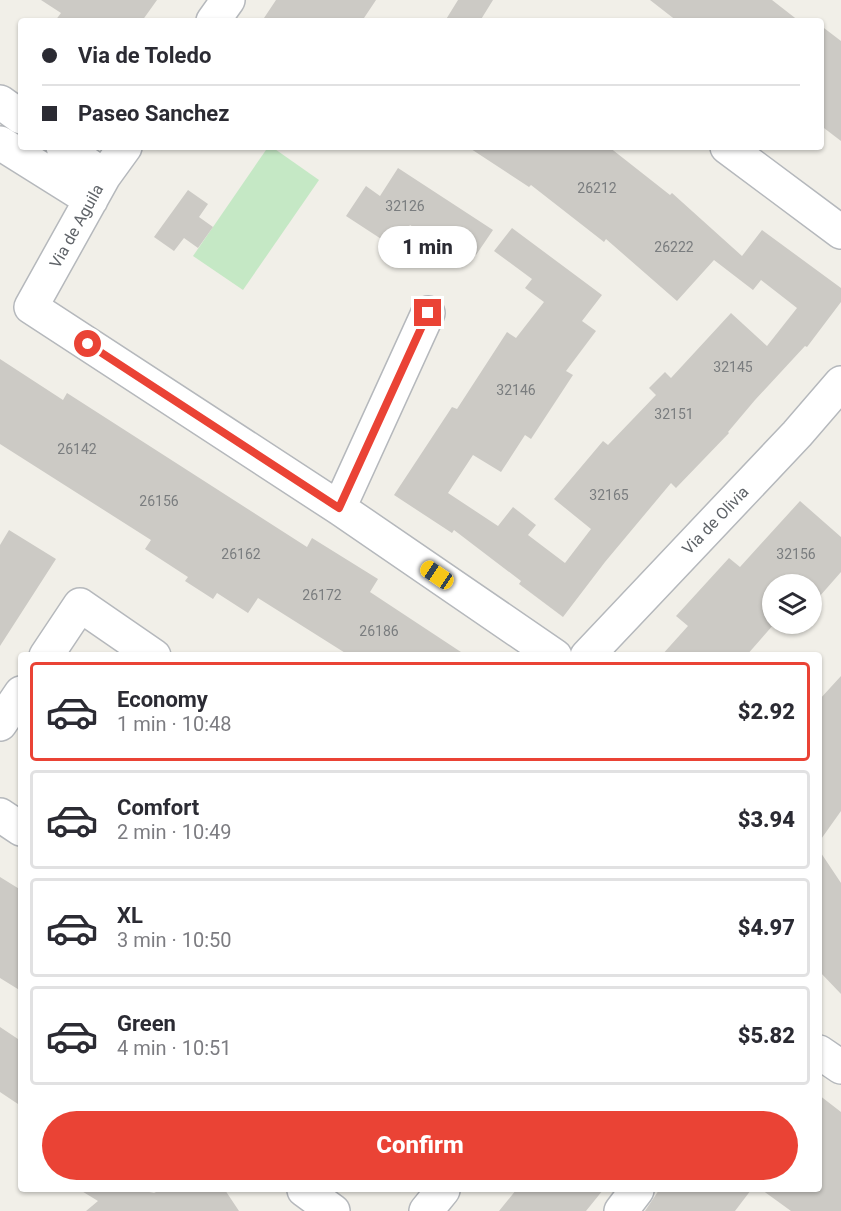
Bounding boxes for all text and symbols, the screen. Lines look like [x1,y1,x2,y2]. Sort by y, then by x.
text: Via de Toledo [78,43,211,68]
text: Paseo Sanchez [78,101,229,126]
house number: 26212 [577,180,617,196]
street label: Via de Aguila [46,181,107,271]
house number: 32126 [385,198,425,214]
callout: 1 min [378,226,478,268]
text: 1 min [402,235,453,259]
house number: 26222 [654,239,694,255]
route end [414,299,441,326]
route start [74,330,101,357]
house number: 32145 [713,359,753,375]
house number: 32146 [496,382,536,398]
house number: 32151 [654,406,694,422]
house number: 26142 [57,441,97,457]
street label: Via de Olivia [678,482,753,558]
house number: 32165 [589,487,629,503]
house number: 26156 [139,493,179,509]
house number: 26162 [221,546,261,562]
house number: 32156 [776,546,816,562]
car [417,557,457,593]
map controls [762,574,822,634]
button: layers [762,574,822,634]
house number: 26172 [302,587,342,603]
house number: 26186 [359,623,399,639]
icon: car [45,685,99,739]
text: Economy [117,687,208,712]
text: $2.92 [738,699,795,724]
text: 1 min · 10:48 [117,712,232,736]
icon: car [45,793,99,847]
text: Comfort [117,795,199,820]
text: $3.94 [738,807,795,832]
text: 2 min · 10:49 [117,820,232,844]
icon: car [45,901,99,955]
text: XL [117,903,143,928]
text: $4.97 [738,915,795,940]
text: 3 min · 10:50 [117,928,232,952]
icon: car [45,1009,99,1063]
text: Green [117,1011,176,1036]
text: $5.82 [738,1023,795,1048]
text: 4 min · 10:51 [117,1036,232,1060]
button: Confirm [42,1111,798,1180]

